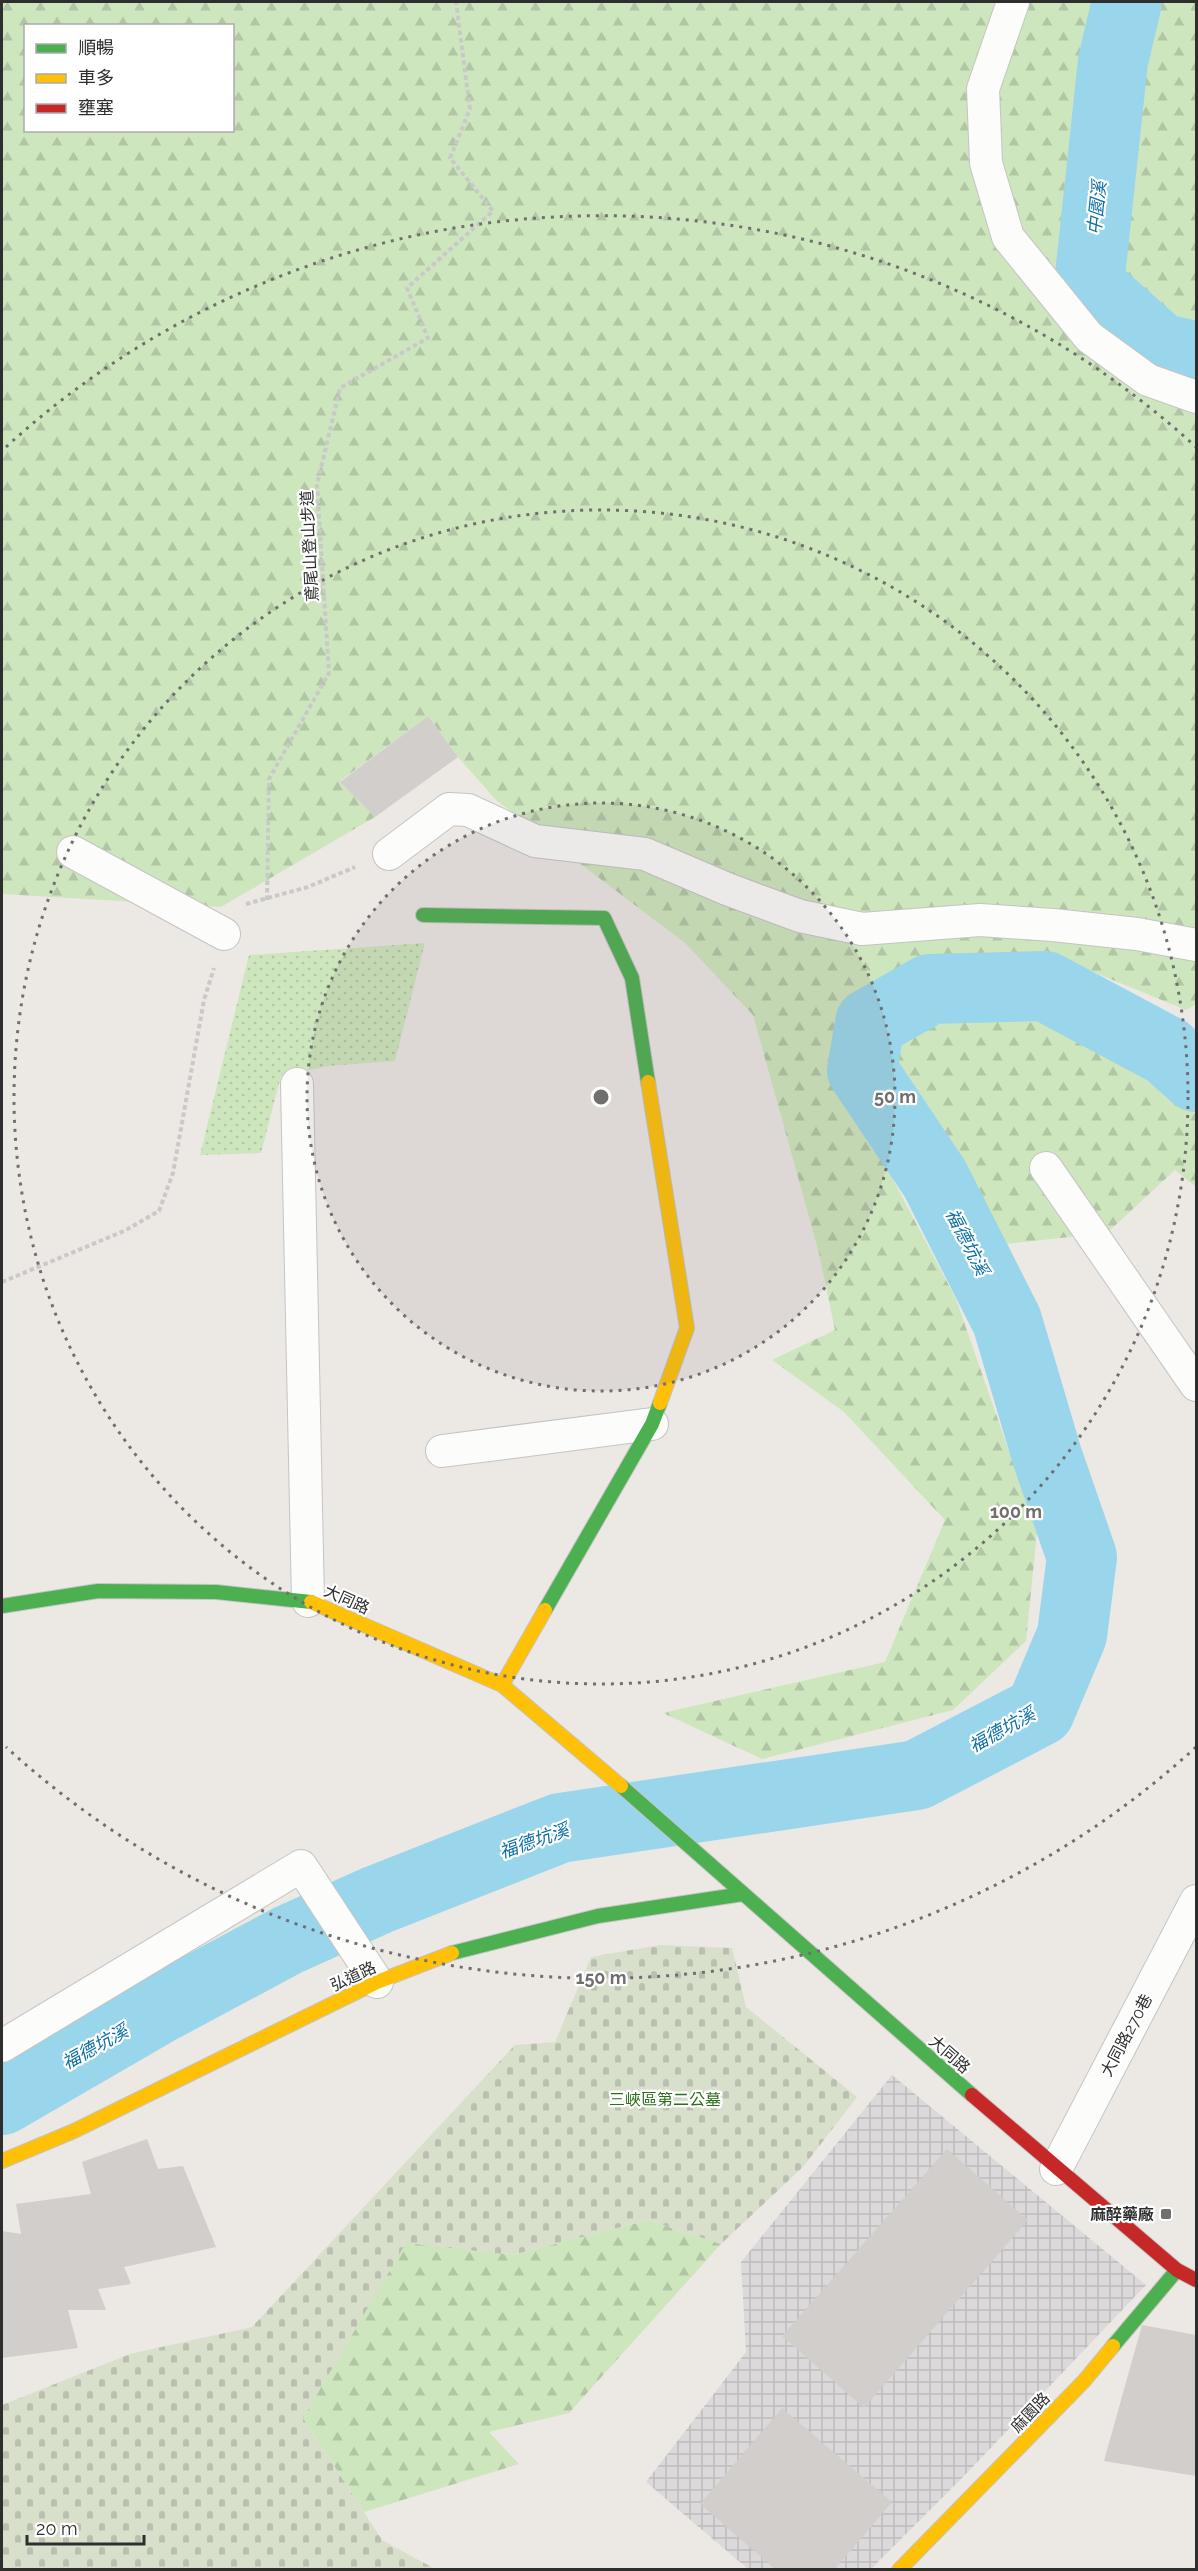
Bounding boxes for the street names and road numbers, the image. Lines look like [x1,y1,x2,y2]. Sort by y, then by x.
street label: 鳶尾山登山步道 [297,490,322,602]
street label: 大同路 [321,1581,373,1618]
street label: 弘道路 [327,1958,379,1995]
street label: 大同路270巷 [1097,1991,1156,2080]
street label: 大同路 [925,2031,974,2077]
street label: 麻園路 [1007,2388,1054,2436]

